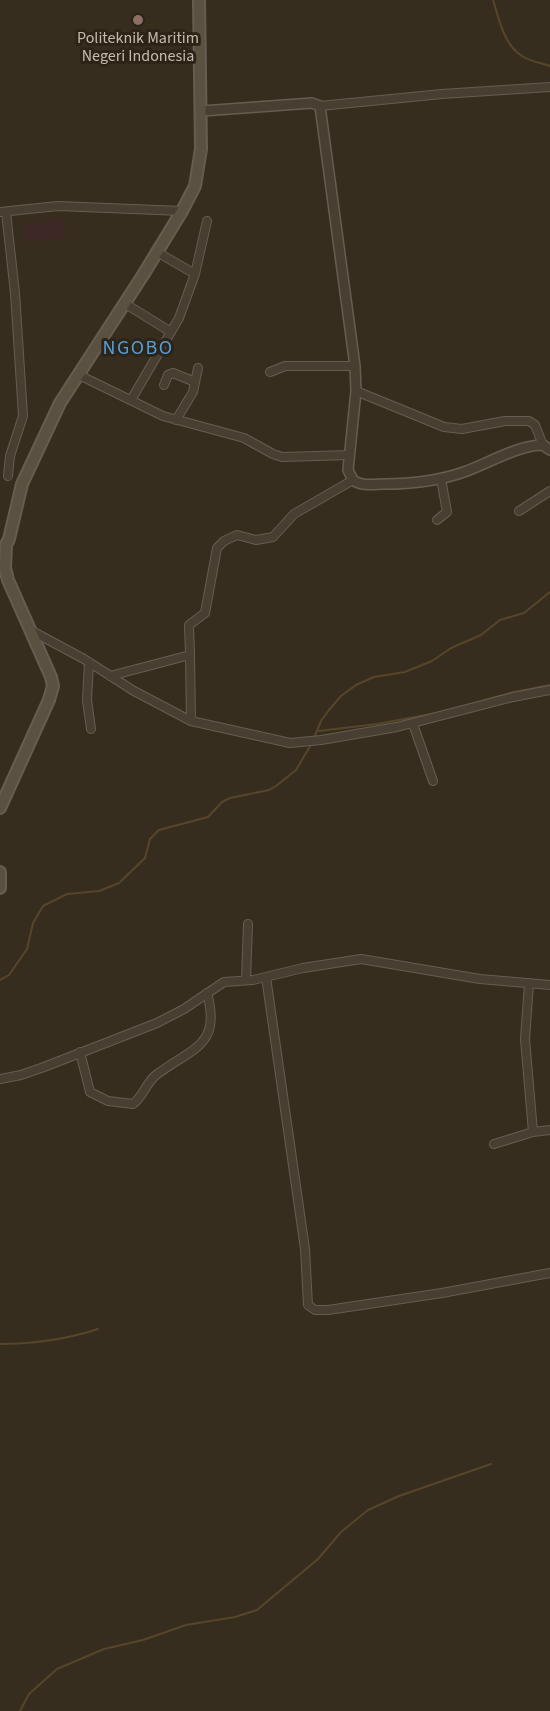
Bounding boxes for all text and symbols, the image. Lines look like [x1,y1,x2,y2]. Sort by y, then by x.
marker: Politeknik Maritim Negeri Indonesia [131,13,145,27]
place label: Politeknik Maritim Negeri Indonesia [77,29,199,67]
district label: NGOBO [102,338,174,362]

